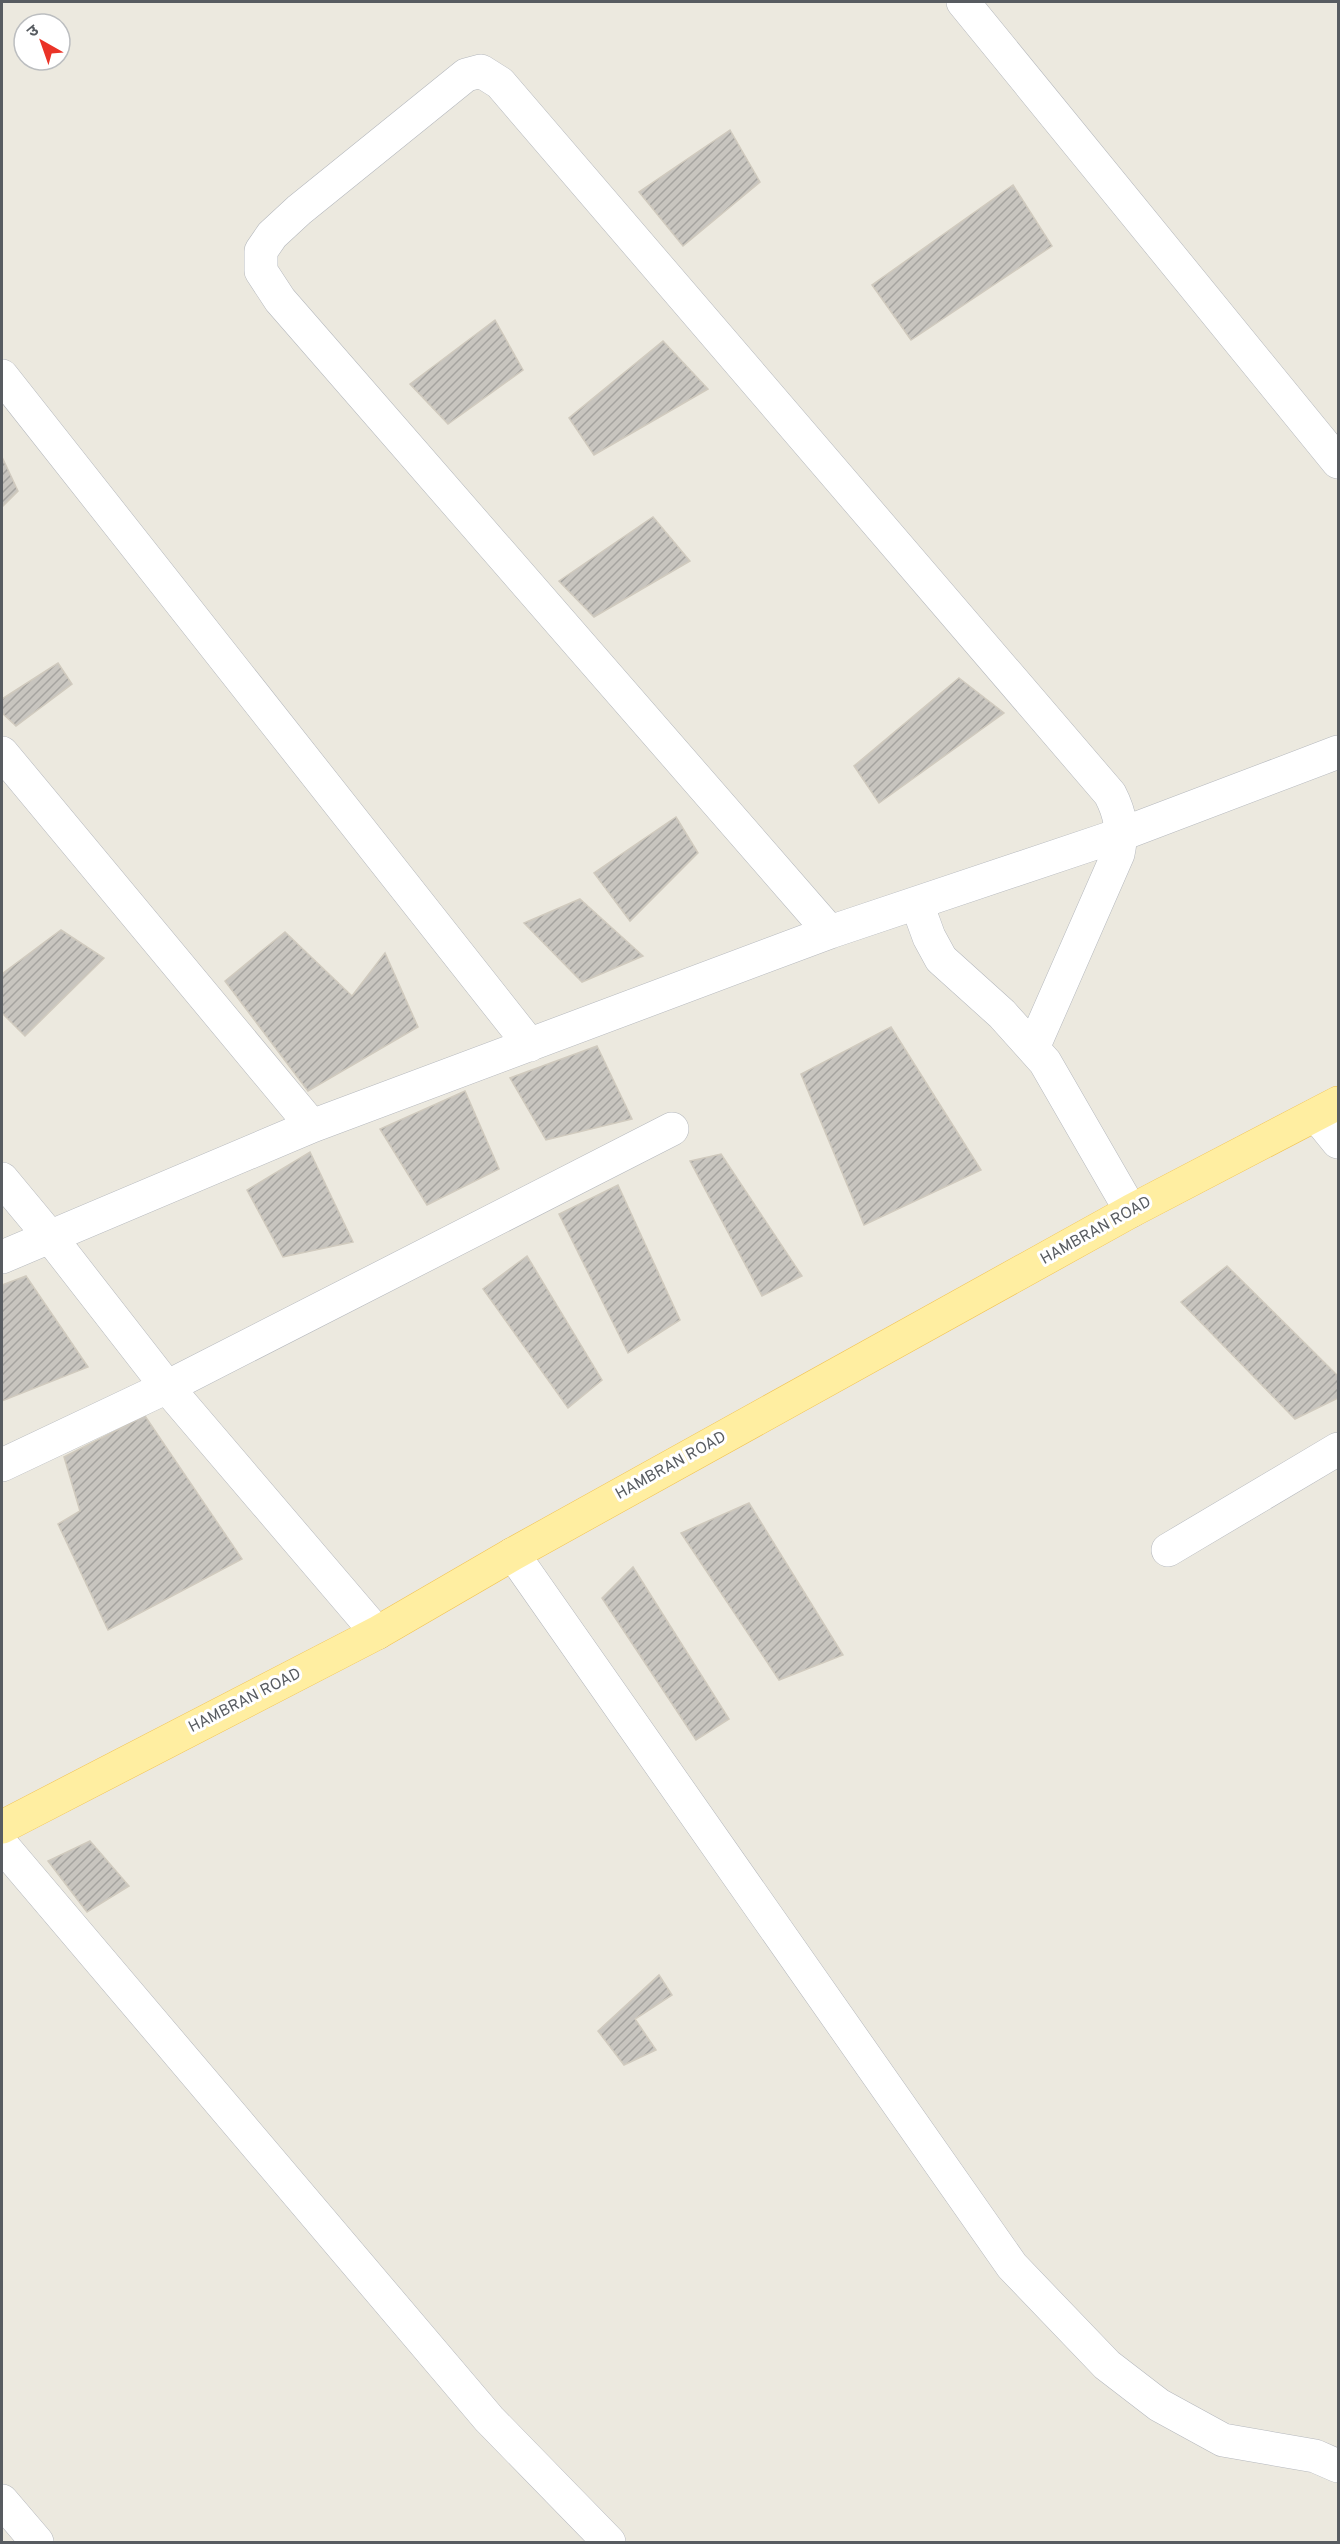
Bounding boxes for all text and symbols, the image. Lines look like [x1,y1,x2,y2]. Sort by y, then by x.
north arrow [12,12,72,72]
text: उ [24,21,44,43]
street label: HAMBRAN ROAD [1037,1192,1155,1270]
street label: HAMBRAN ROAD [612,1427,730,1505]
street label: HAMBRAN ROAD [185,1664,305,1738]

